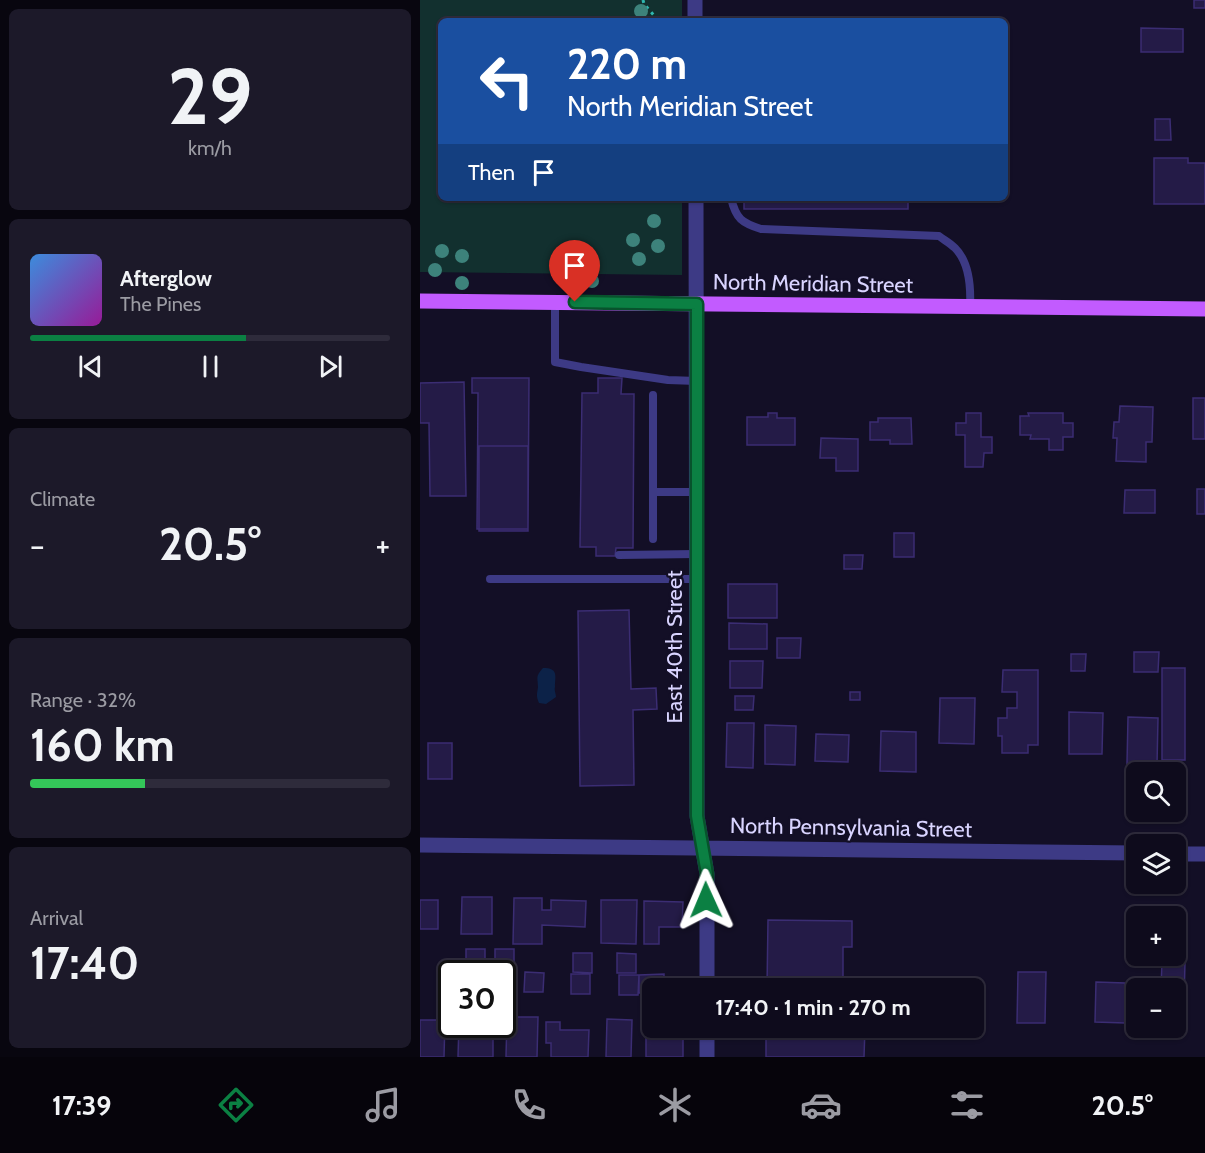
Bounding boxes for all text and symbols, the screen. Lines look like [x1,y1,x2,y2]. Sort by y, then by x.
text: 220 m [567,38,687,90]
icon: left [468,42,546,120]
text: 29 [167,49,253,144]
text: North Meridian Street [567,90,813,123]
text: km/h [188,136,232,160]
icon: arrive [527,156,560,189]
text: Then [468,159,515,186]
pin [549,240,600,302]
icon: arrive [558,249,591,282]
text: Afterglow [120,265,212,292]
street label: North Meridian Street [713,268,914,299]
text: The Pines [120,292,201,316]
icon: previous [74,350,107,383]
icon: pause [194,350,227,383]
icon: next [314,350,347,383]
text: Climate [30,487,95,511]
text: 20.5° [159,517,261,571]
text: − [30,525,45,565]
text: + [375,525,390,565]
street label: East 40th Street [661,570,688,724]
text: Range · 32% [30,688,136,712]
text: 160 km [30,718,175,772]
map controls [1126,762,1186,1038]
button: search [1126,762,1186,822]
street label: North Pennsylvania Street [730,812,973,843]
button: layers [1126,834,1186,894]
position arrow [674,868,738,932]
text: Arrival [30,906,83,930]
button: + [1126,906,1186,966]
text: 17:40 [30,936,139,990]
speed limit sign: 30 [438,960,516,1038]
button: − [1126,978,1186,1038]
text: 17:40 · 1 min · 270 m [715,994,911,1021]
icon: directions [215,1084,257,1126]
icon: music [362,1084,404,1126]
icon: phone [508,1084,550,1126]
icon: climate [654,1084,696,1126]
icon: car [800,1084,842,1126]
icon: filters [946,1084,988,1126]
text: 17:39 [52,1089,111,1122]
text: 20.5° [1092,1089,1153,1122]

